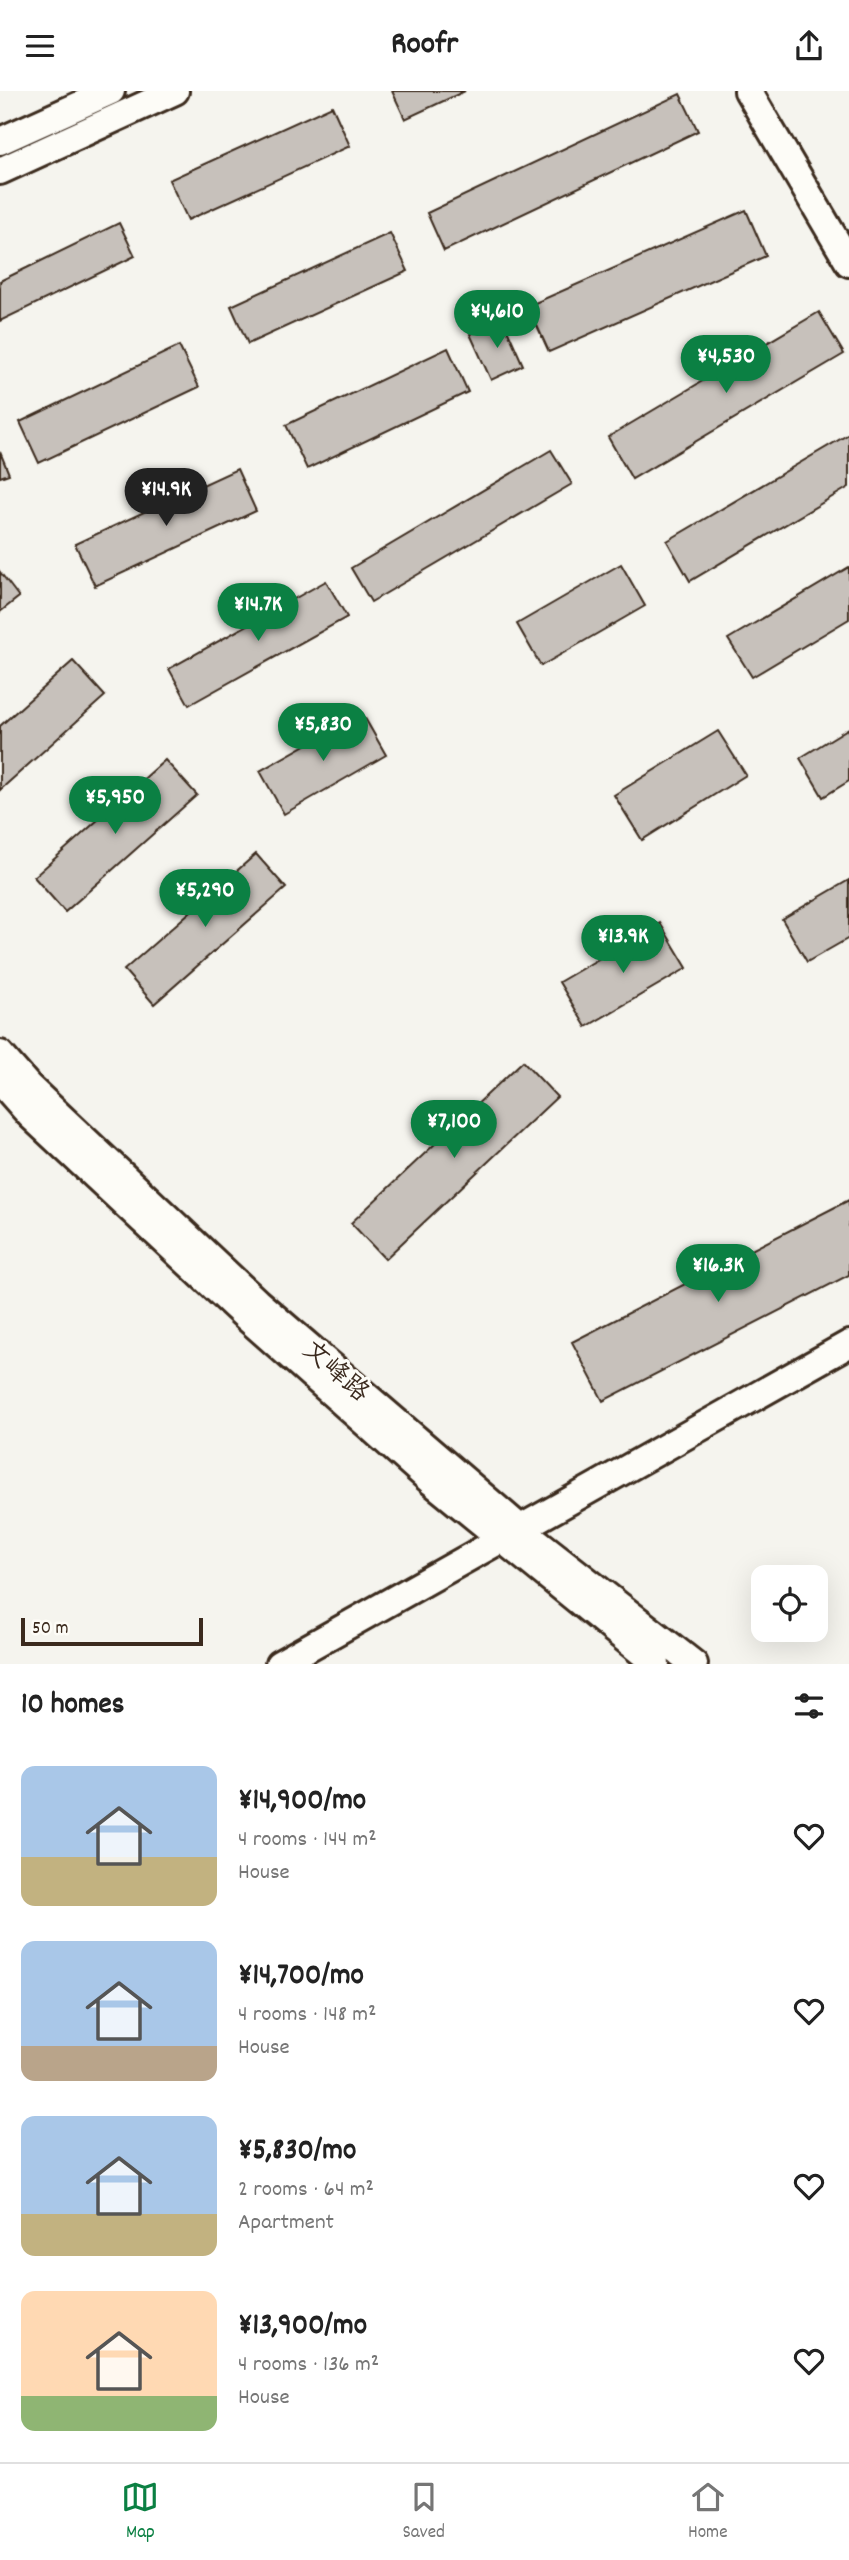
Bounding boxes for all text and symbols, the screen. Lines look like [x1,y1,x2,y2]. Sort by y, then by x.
text: Roofr [391,23,458,69]
icon: menu [21,27,59,65]
icon: share [790,27,828,65]
pin: ¥4,610 [440,291,554,350]
text: ¥4,610 [470,296,524,329]
pin: ¥4,530 [669,335,783,395]
text: ¥4,530 [697,341,755,374]
pin: ¥14.9K [109,469,223,528]
text: ¥14.9K [141,474,191,507]
pin: ¥14.7K [201,583,315,643]
text: ¥14.7K [234,589,282,622]
pin: ¥5,830 [266,703,380,763]
text: ¥5,830 [294,709,352,742]
pin: ¥5,950 [58,777,172,836]
text: ¥5,950 [85,782,145,815]
pin: ¥5,290 [148,869,262,929]
text: ¥5,290 [175,875,235,908]
pin: ¥13.9K [566,915,680,975]
text: ¥13.9K [597,921,649,954]
pin: ¥7,100 [397,1101,511,1160]
text: ¥7,100 [427,1106,481,1139]
pin: ¥16.3K [661,1245,775,1304]
text: ¥16.3K [692,1250,744,1283]
street label: 文峰路 [293,1333,376,1412]
map controls [751,1565,828,1642]
button: locate [751,1565,828,1642]
scale bar [21,1615,203,1647]
text: 50 m [32,1616,69,1643]
text: 10 homes [21,1685,124,1728]
icon: filters [790,1687,828,1725]
text: ¥14,900/mo [238,1781,366,1824]
icon: home [77,1794,161,1878]
icon: heart [790,1817,828,1855]
text: 4 rooms · 144 m² [238,1824,377,1857]
text: House [238,1857,290,1890]
text: ¥14,700/mo [238,1956,364,1999]
icon: home [77,1969,161,2053]
icon: heart [790,1992,828,2030]
text: 4 rooms · 148 m² [238,1999,376,2032]
text: House [238,2032,290,2065]
text: ¥5,830/mo [238,2131,356,2174]
icon: home [77,2144,161,2228]
icon: heart [790,2167,828,2205]
text: 2 rooms · 64 m² [238,2174,374,2207]
text: Apartment [238,2207,334,2240]
text: ¥13,900/mo [238,2306,367,2349]
icon: home [77,2319,161,2403]
icon: heart [790,2342,828,2380]
text: 4 rooms · 136 m² [238,2349,379,2382]
text: House [238,2382,290,2415]
tab: Map [121,2478,159,2547]
tab: Saved [402,2478,445,2547]
tab: Home [688,2478,728,2547]

